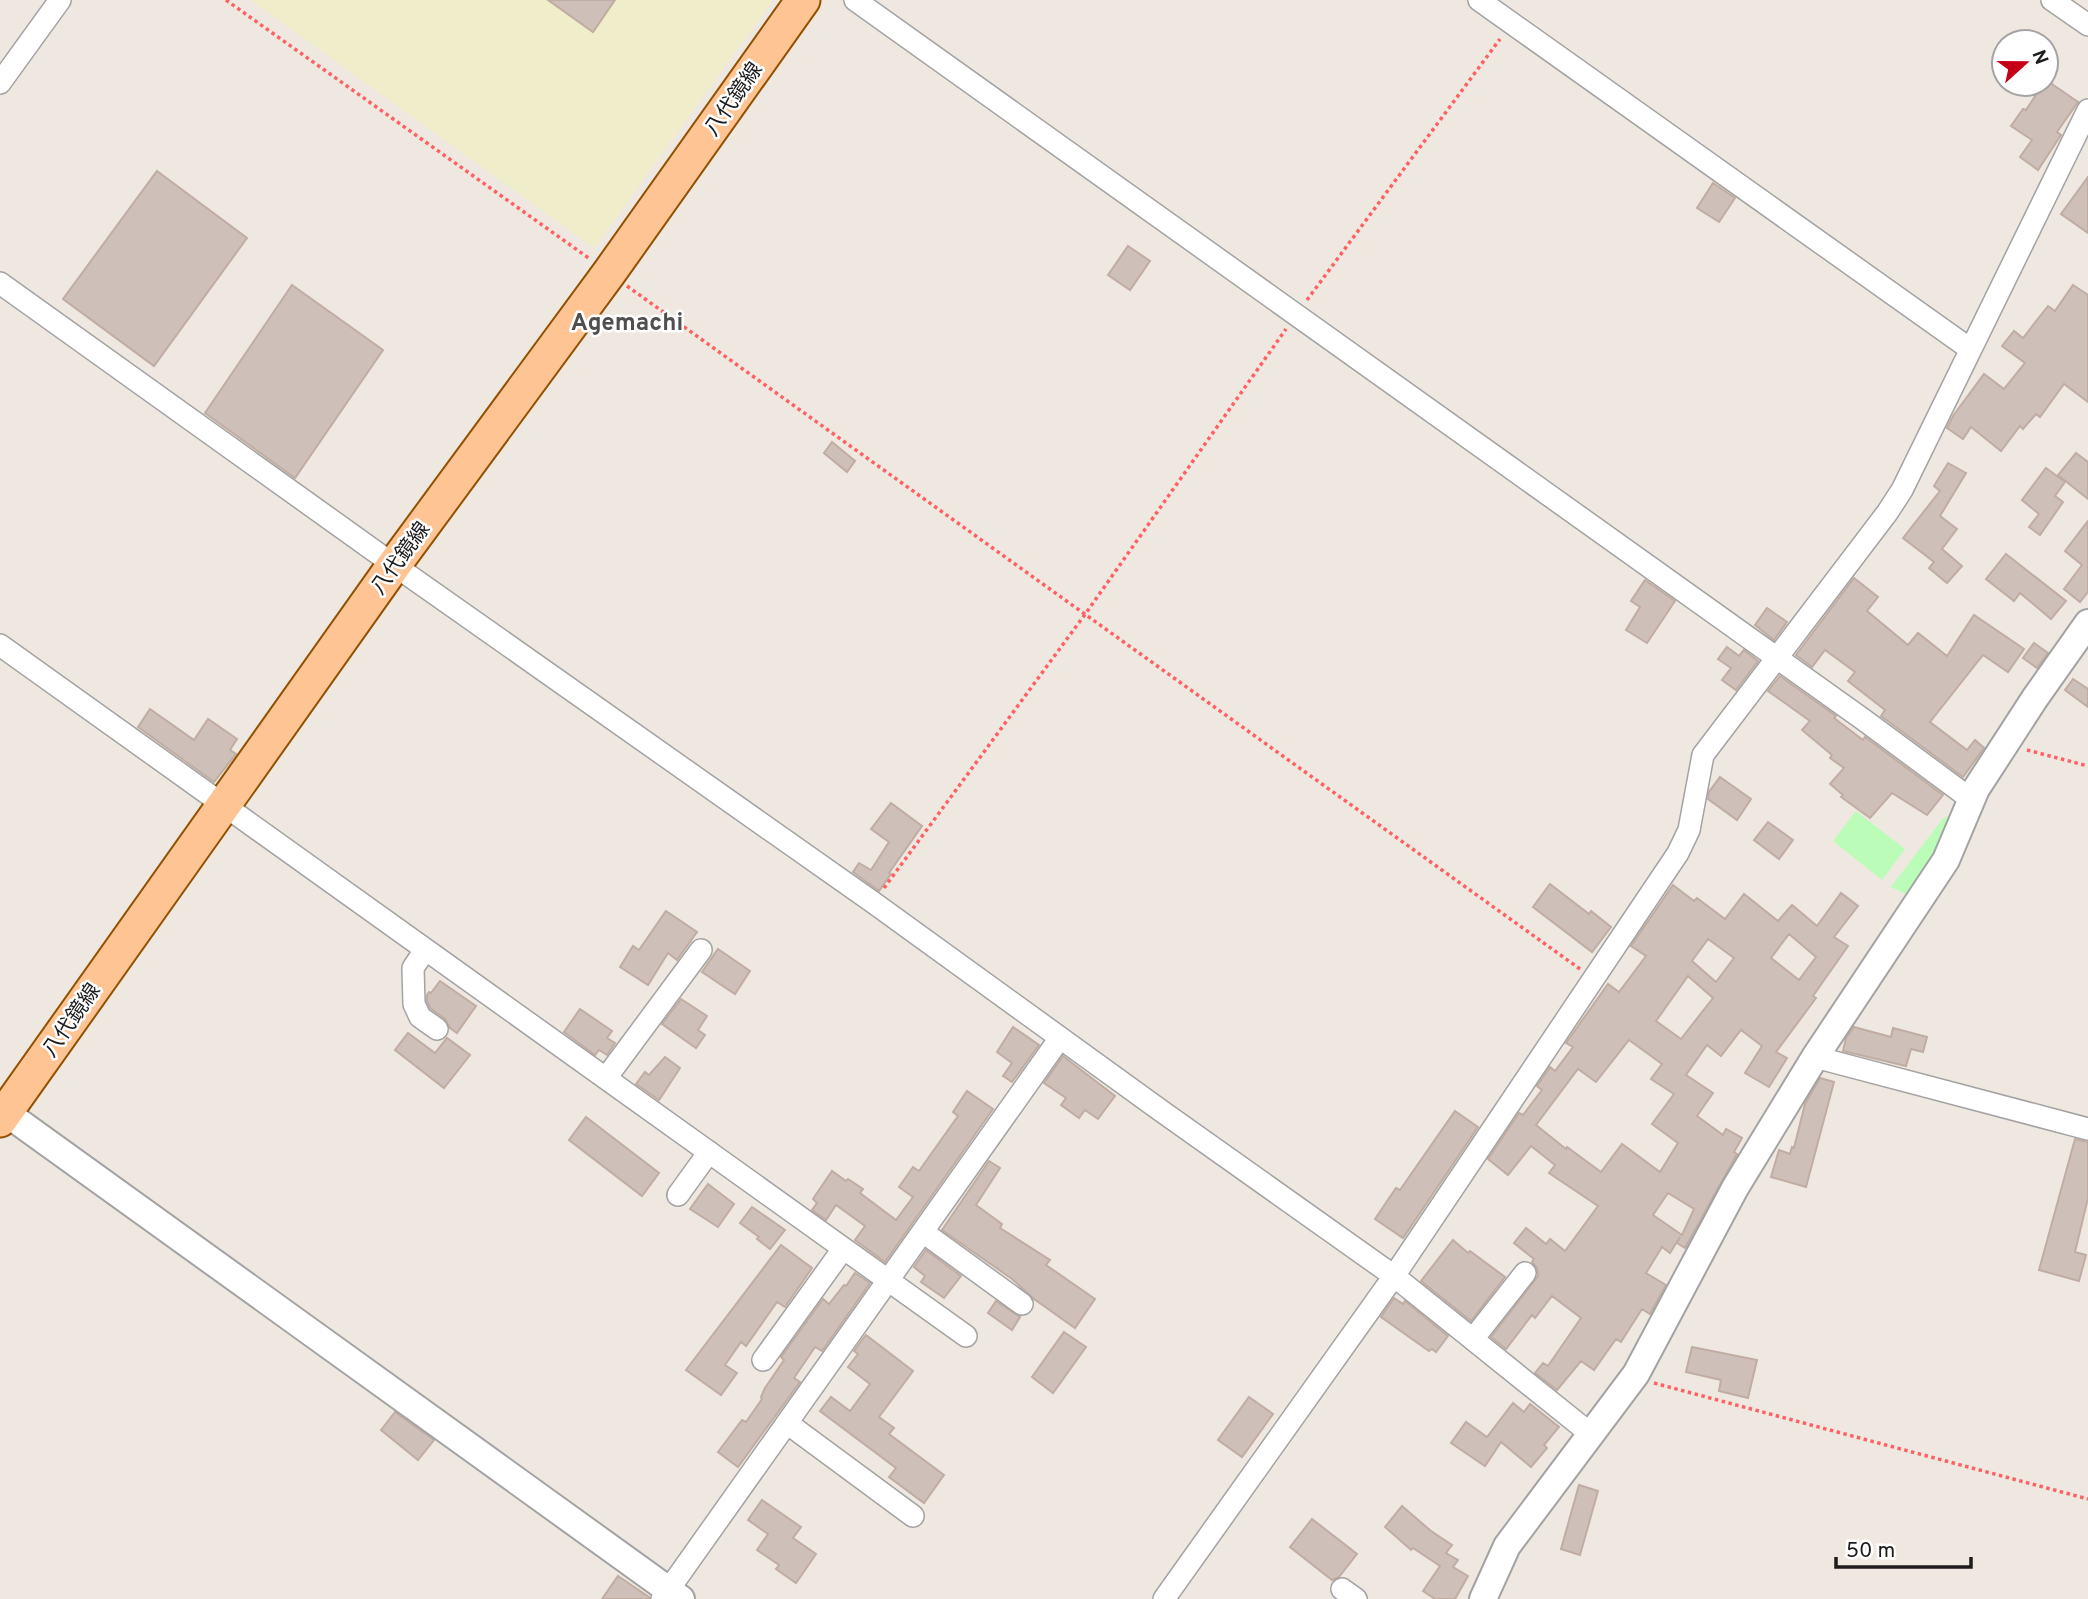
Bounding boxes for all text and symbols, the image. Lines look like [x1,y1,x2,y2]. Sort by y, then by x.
north arrow [1990,28,2060,98]
text: N [2025,47,2053,68]
street label: 八代鏡線 [699,58,769,142]
district label: Agemachi [571,309,683,339]
street label: 八代鏡線 [366,517,437,601]
street label: 八代鏡線 [37,979,107,1063]
scale bar [1836,1526,1971,1570]
text: 50 m [1846,1538,1895,1565]

